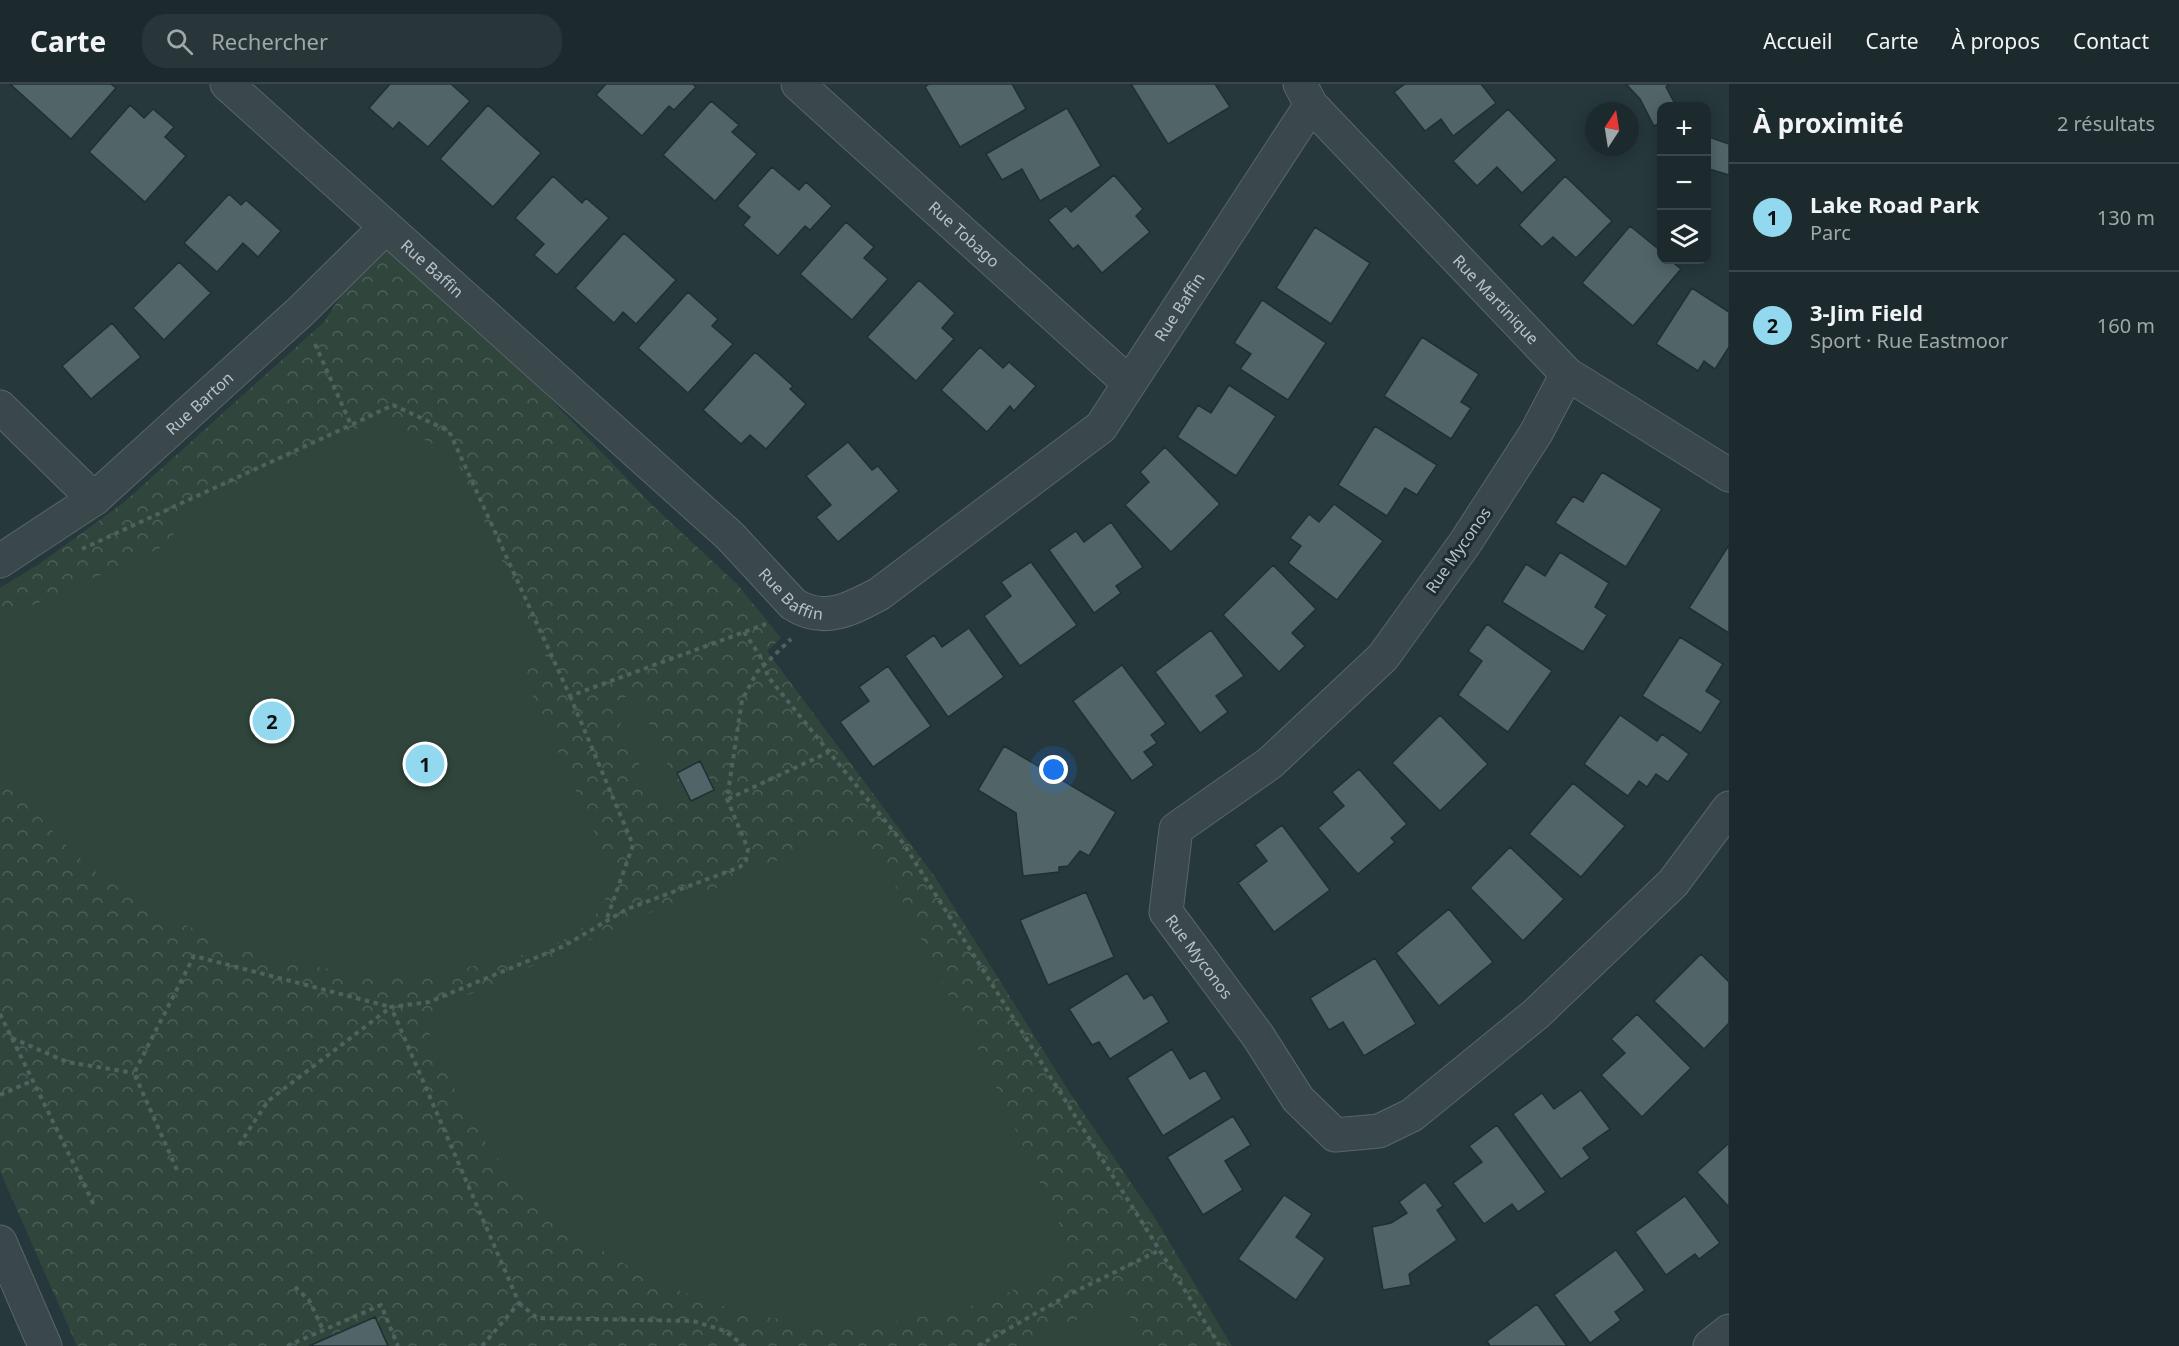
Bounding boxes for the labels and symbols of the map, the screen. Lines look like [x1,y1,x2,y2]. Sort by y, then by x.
north arrow [1585,102,1639,156]
street label: Rue Tobago [924,196,1005,272]
street label: Rue Baffin [396,234,468,303]
street label: Rue Martinique [1448,250,1544,349]
street label: Rue Baffin [1149,268,1210,345]
street label: Rue Barton [161,367,238,440]
street label: Rue Myconos [1420,503,1496,597]
street label: Rue Baffin [754,563,824,625]
pin: 2 [252,698,292,744]
pin: 1 [406,742,444,786]
your location [1039,755,1068,784]
street label: Rue Myconos [1160,910,1238,1004]

